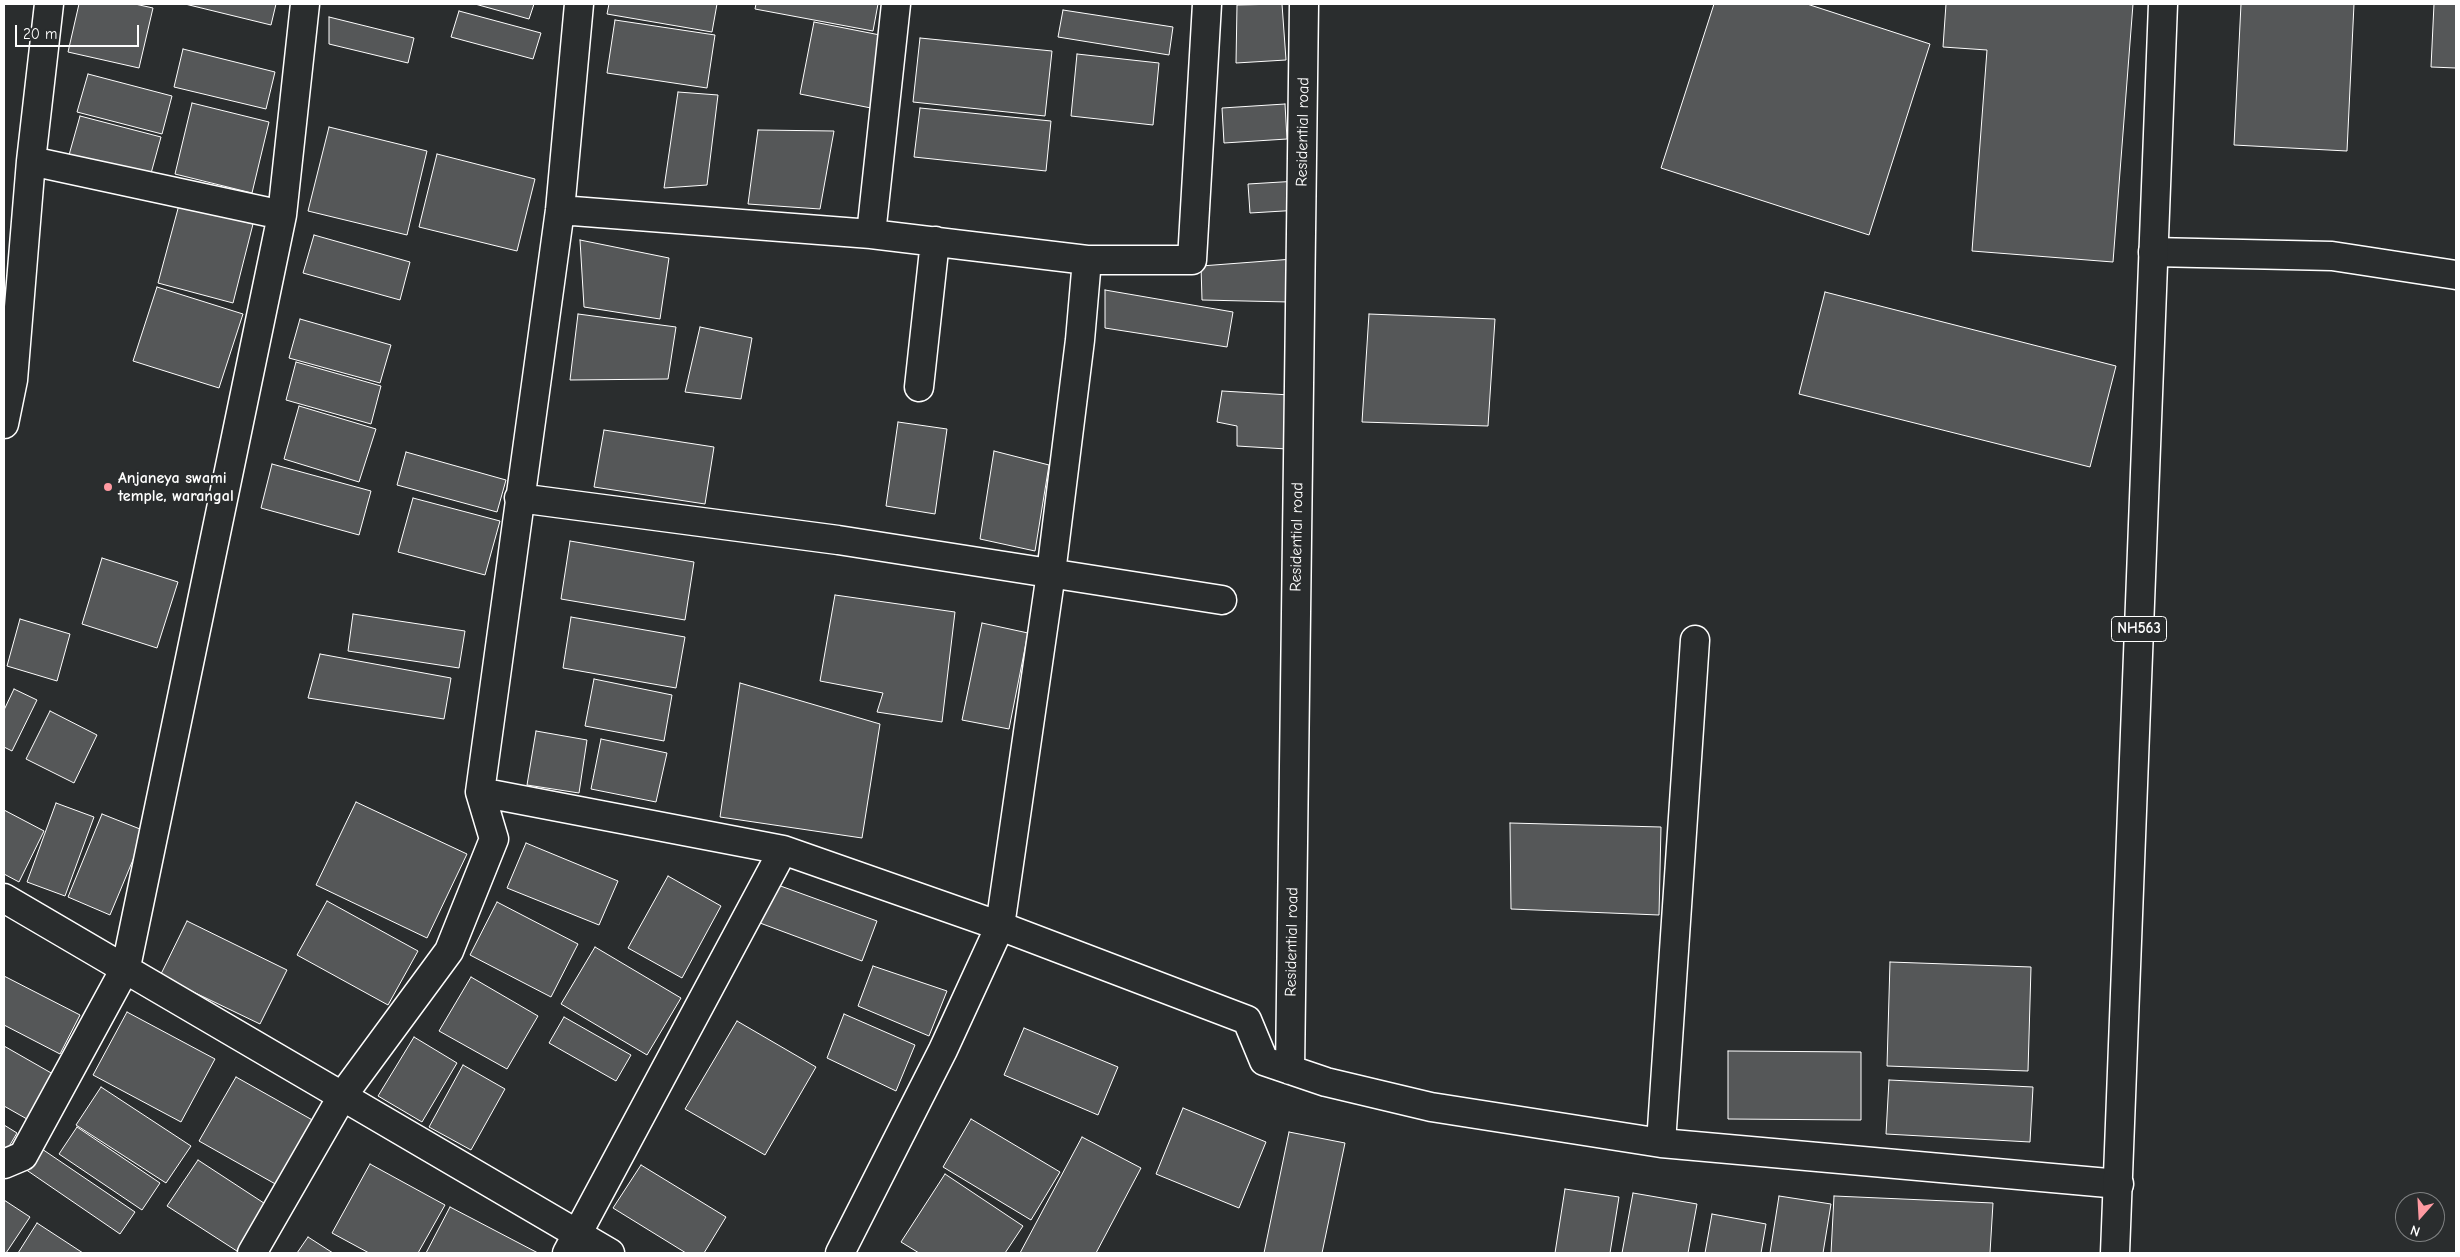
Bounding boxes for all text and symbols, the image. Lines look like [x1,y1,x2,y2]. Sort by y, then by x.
scale bar [18,15,141,47]
text: 20 m [23,25,57,43]
street label: Residential road [1292,77,1314,187]
place label: Anjaneya swami temple, warangal [118,468,234,506]
marker: Anjaneya swami temple, warangal [102,481,114,493]
street label: Residential road [1286,482,1308,592]
road number: NH563 [2112,616,2166,642]
street label: Residential road [1281,887,1303,997]
north arrow [2395,1192,2445,1242]
text: N [2408,1221,2422,1240]

